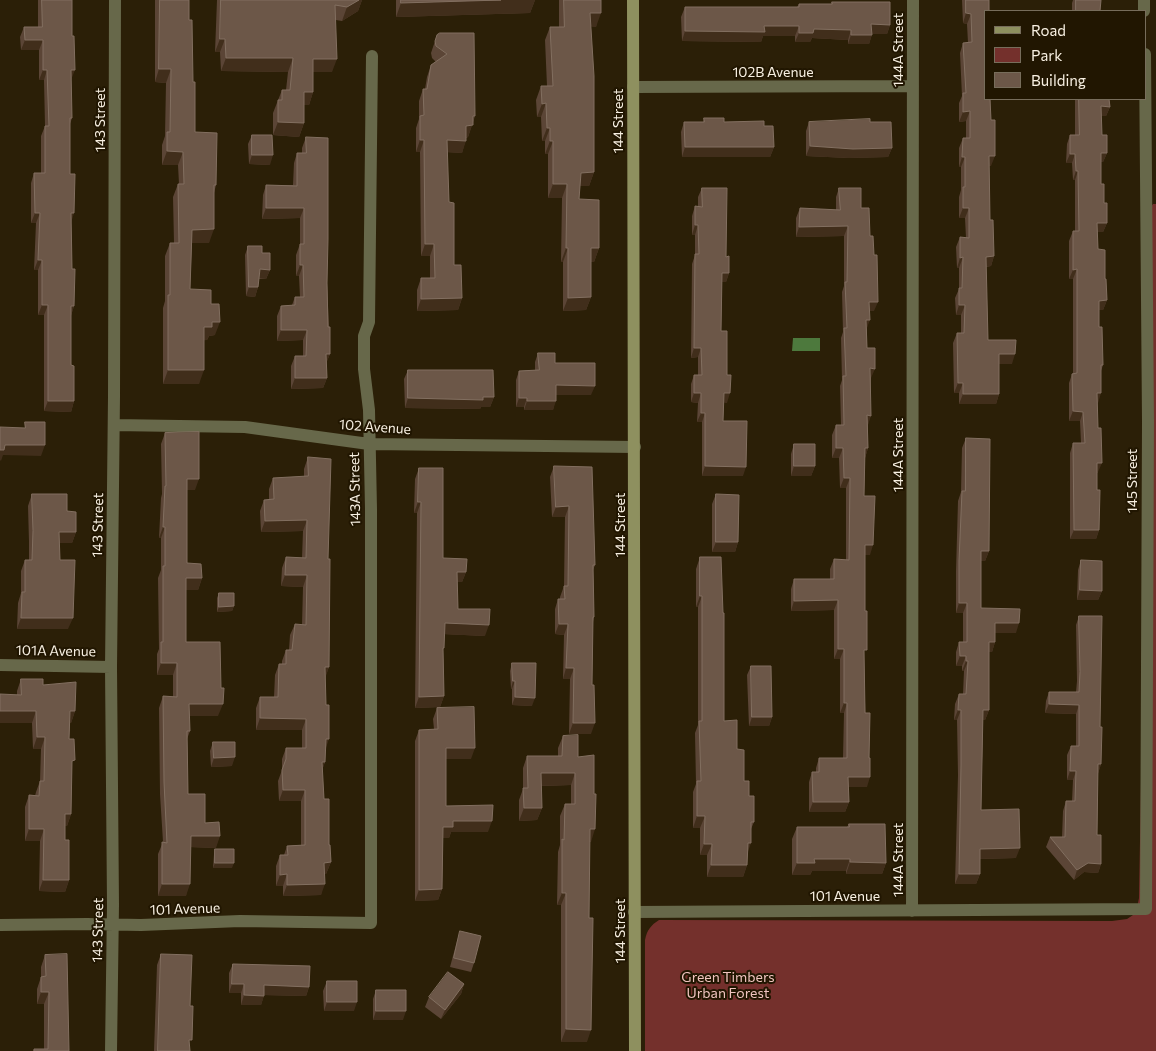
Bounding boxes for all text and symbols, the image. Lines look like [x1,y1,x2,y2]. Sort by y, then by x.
legend [984,10,1146,100]
street label: 144A Street [890,13,906,87]
text: Road [1031,21,1066,39]
text: Park [1031,46,1062,64]
street label: 102B Avenue [732,64,814,80]
text: Building [1031,71,1086,89]
street label: 143 Street [92,88,108,152]
street label: 144 Street [610,88,626,154]
street label: 102 Avenue [338,416,412,438]
street label: 144A Street [890,418,906,492]
street label: 145 Street [1124,449,1140,513]
street label: 143A Street [346,452,364,526]
street label: 144 Street [612,492,628,558]
street label: 143 Street [89,493,107,557]
street label: 101A Avenue [16,642,96,660]
street label: 144A Street [890,823,906,897]
street label: 101 Avenue [810,888,880,904]
street label: 143 Street [89,898,107,962]
street label: 144 Street [612,898,628,964]
street label: 101 Avenue [150,899,220,919]
park label: Green Timbers Urban Forest [681,969,775,1002]

